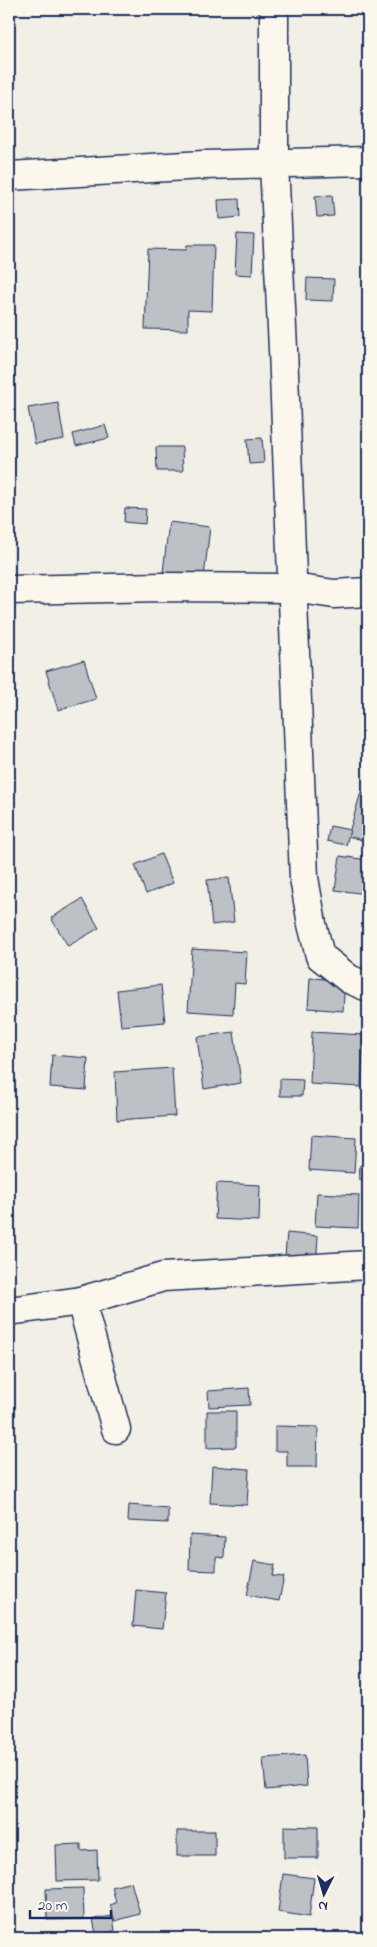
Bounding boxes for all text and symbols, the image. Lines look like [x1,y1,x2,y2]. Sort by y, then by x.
north arrow [300,1870,350,1920]
scale bar [30,1887,111,1919]
text: 20 m [38,1895,68,1917]
text: N [317,1895,329,1916]

